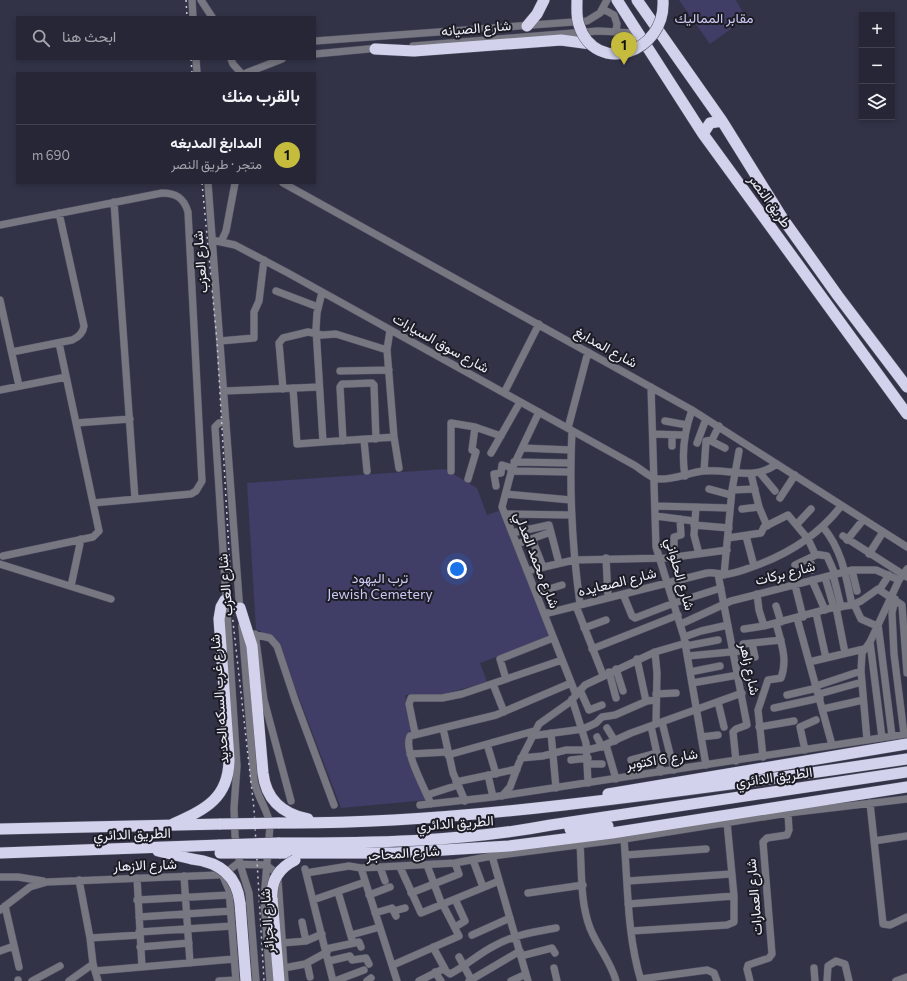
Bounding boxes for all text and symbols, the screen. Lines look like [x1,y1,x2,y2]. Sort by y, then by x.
park label: مقابر المماليك [674,9,754,27]
map controls [859,12,895,120]
button: + [859,12,895,48]
search box [16,16,316,60]
street label: شارع الصيانه [440,16,512,42]
icon: search [30,27,52,49]
text: ابحث هنا [62,27,116,45]
pin: 1 [611,32,637,65]
button: − [859,48,895,84]
button: layers [859,84,895,120]
text: بالقرب منك [222,85,300,106]
text: المدابغ المدبغه [170,133,262,151]
text: 690 m [32,147,70,163]
text: 1 [284,147,290,163]
text: متجر · طريق النصر [171,156,262,172]
street label: طريق النصر [744,170,795,231]
street label: شارع العزب [188,230,214,294]
street label: شارع سوق السيارات [389,309,492,379]
street label: شارع المدابغ [570,322,641,373]
street label: شارع محمد العدلي [508,509,564,612]
street label: شارع الحلواني [658,536,699,613]
street label: شارع العزب [213,553,239,617]
street label: شارع بركات [753,557,817,591]
your location [447,559,467,579]
street label: شارع الصعايده [576,564,659,602]
park label: ترب اليهود Jewish Cemetery [327,569,433,602]
street label: شارع غرب السكه الحديد [206,634,234,764]
street label: شارع زاهر [734,640,764,697]
street label: شارع 6 اكتوبر [624,744,699,776]
street label: الطريق الدائري [734,763,814,794]
street label: الطريق الدائري [416,811,495,838]
street label: الطريق الدائري [93,824,171,847]
street label: شارع المحاجر [364,841,441,867]
street label: شارع الازهار [112,855,177,877]
street label: شارع العمارات [742,858,768,936]
street label: شارع الجزائر [256,888,280,955]

